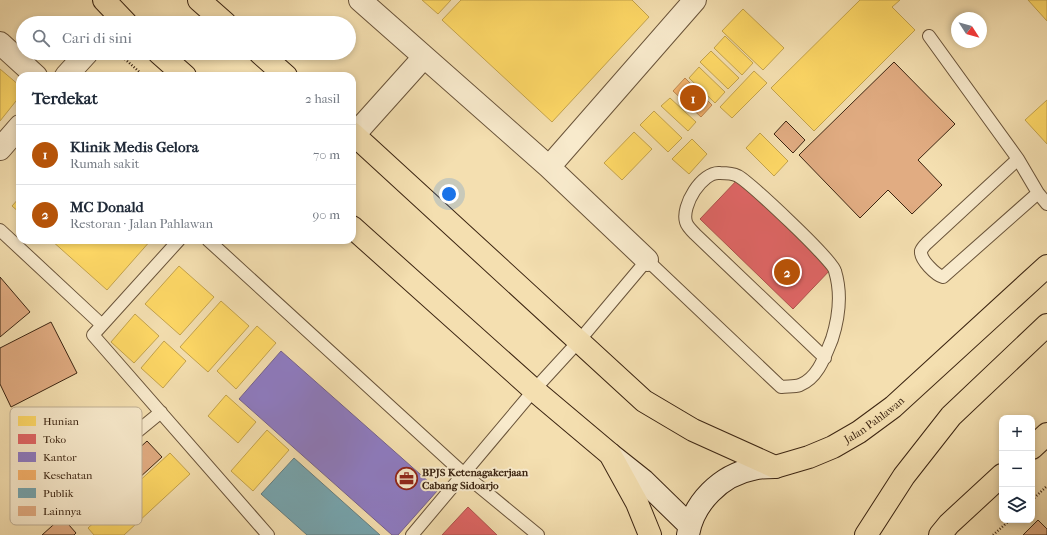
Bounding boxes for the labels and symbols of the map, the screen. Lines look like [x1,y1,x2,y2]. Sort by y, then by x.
north arrow [951,12,987,48]
pin: 1 [680,83,706,113]
your location [439,184,459,204]
pin: 2 [774,257,800,287]
street label: Jalan Pahlawan [841,394,908,447]
legend [10,407,142,525]
text: Hunian [43,415,80,428]
text: Toko [43,433,66,446]
text: Kantor [43,451,77,464]
office icon: BPJS Ketenagakerjaan Cabang Sidoarjo [393,465,419,491]
place label: BPJS Ketenagakerjaan Cabang Sidoarjo [422,466,529,492]
text: Kesehatan [43,469,93,482]
text: Publik [43,487,74,500]
text: Lainnya [43,505,82,518]

